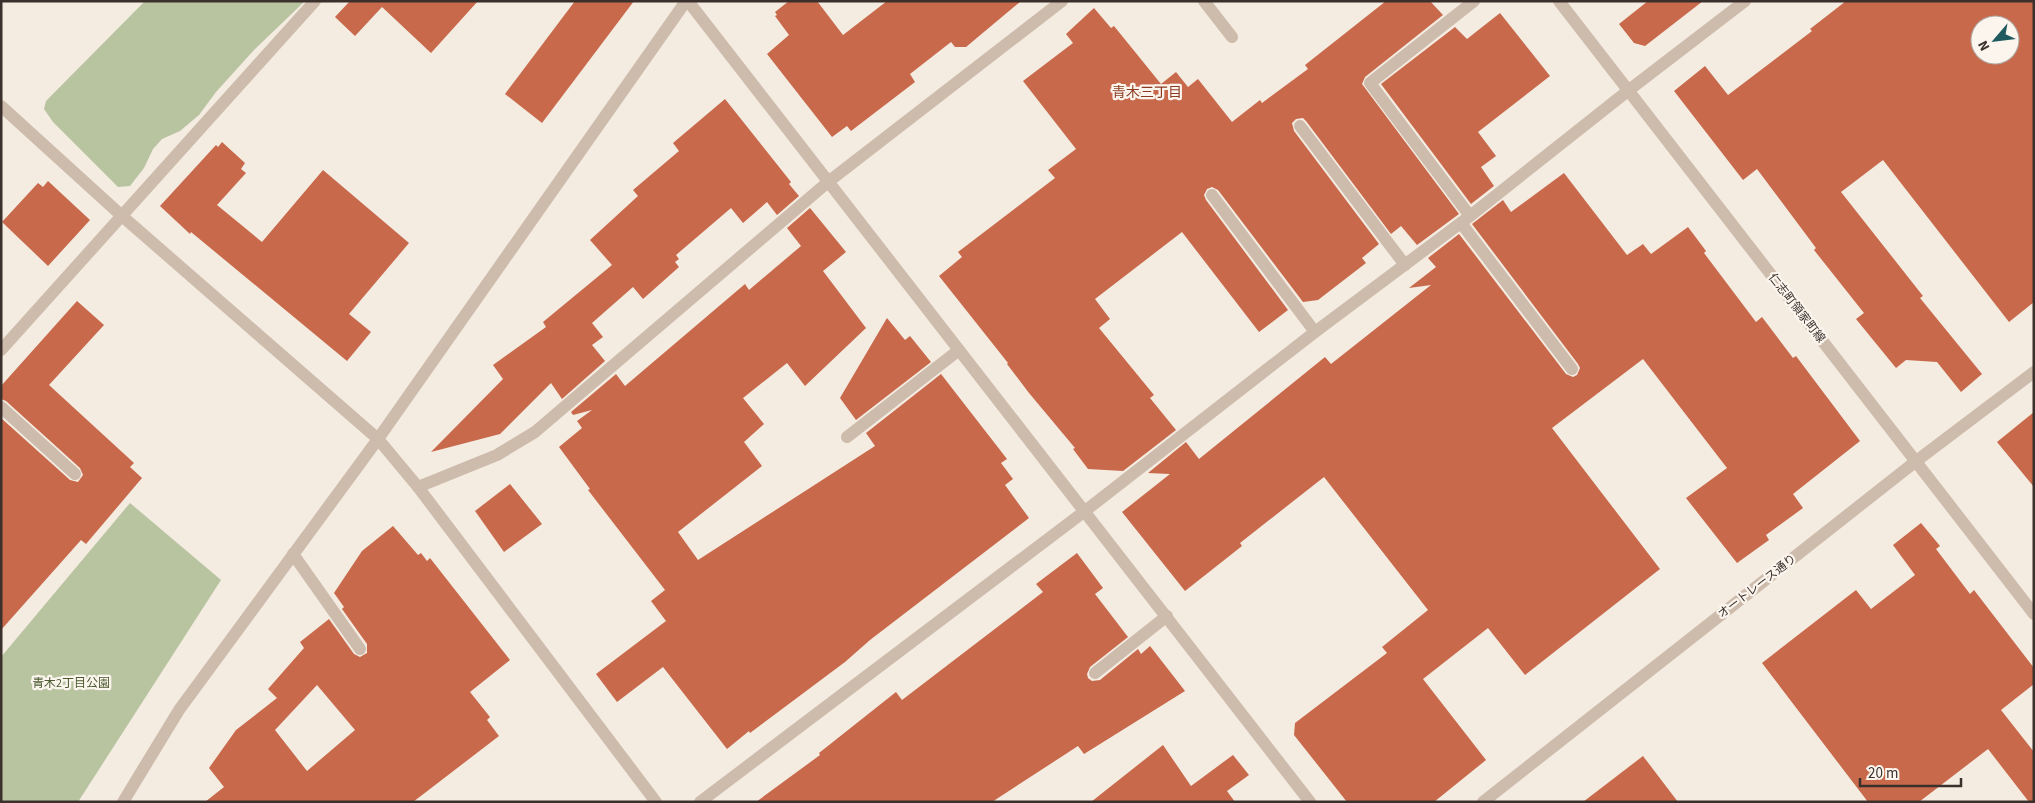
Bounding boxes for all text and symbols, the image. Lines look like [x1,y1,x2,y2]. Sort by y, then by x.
north arrow [1970,15,2020,65]
text: N [1973,37,1995,54]
district label: 青木三丁目 [1112,83,1182,103]
street label: 仁志町領家町線 [1764,270,1829,347]
street label: オートレース通り [1714,550,1800,622]
park label: 青木2丁目公園 [32,675,110,692]
scale bar [1860,756,1961,788]
text: 20 m [1868,763,1898,784]

